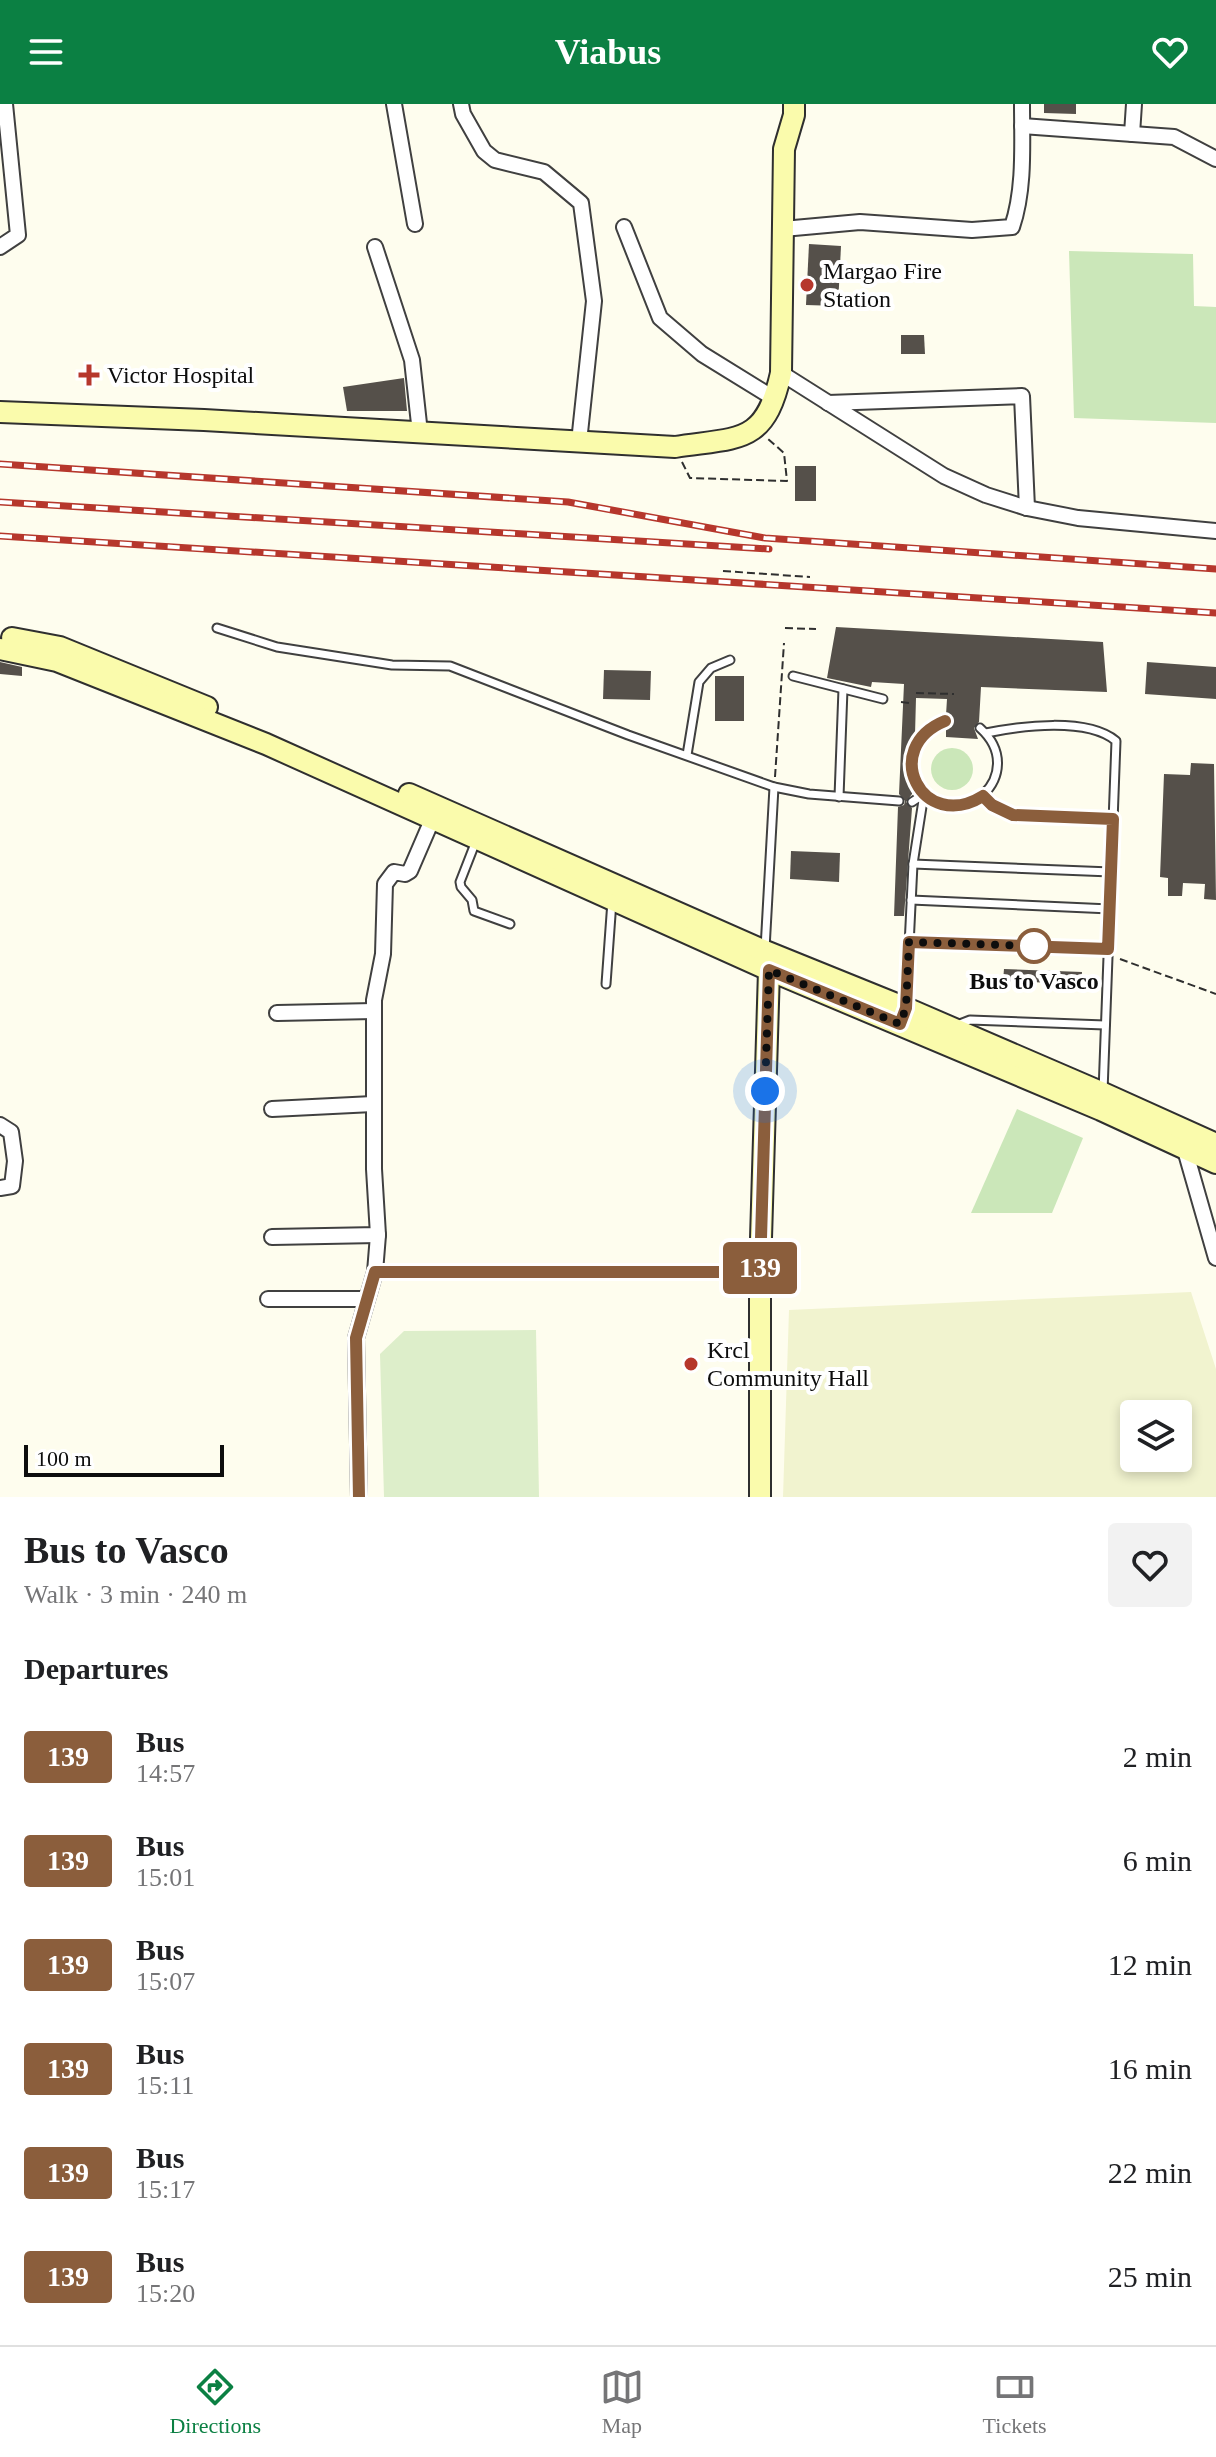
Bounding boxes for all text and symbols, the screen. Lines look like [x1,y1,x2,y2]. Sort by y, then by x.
icon: menu [24,30,68,74]
icon: heart [1148,30,1192,74]
text: Viabus [555,32,661,72]
place label: Margao Fire Station [823,258,942,312]
marker: Margao Fire Station [798,276,816,294]
place label: Victor Hospital [107,362,255,388]
marker: Victor Hospital [78,364,100,386]
marker: Bus to Vasco [1017,929,1051,963]
place label: Bus to Vasco [969,968,1099,994]
your location [745,1071,785,1111]
line badge: 139 [714,1242,806,1294]
text: 139 [739,1252,781,1283]
place label: Krcl Community Hall [707,1337,869,1391]
marker: Krcl Community Hall [682,1355,700,1373]
map controls [1120,1400,1192,1472]
button: layers [1120,1400,1192,1472]
scale bar [24,1441,224,1477]
text: 100 m [36,1446,92,1471]
button: heart [1108,1523,1192,1607]
text: Bus to Vasco [24,1529,229,1571]
text: Walk · 3 min · 240 m [24,1580,247,1609]
text: Departures [24,1652,168,1685]
text: Bus [136,1725,184,1758]
text: 2 min [1123,1740,1192,1773]
text: 139 [47,1741,89,1772]
text: 14:57 [136,1759,195,1788]
text: Bus [136,1829,184,1862]
text: 6 min [1123,1844,1192,1877]
text: 139 [47,1845,89,1876]
text: 15:01 [136,1863,195,1892]
text: Bus [136,1933,184,1966]
text: 12 min [1108,1948,1192,1981]
text: 139 [47,1949,89,1980]
text: 15:07 [136,1967,195,1996]
text: Bus [136,2037,184,2070]
text: 16 min [1108,2052,1192,2085]
text: 139 [47,2053,89,2084]
text: 15:11 [136,2071,194,2100]
text: Bus [136,2141,184,2174]
text: 22 min [1108,2156,1192,2189]
text: 139 [47,2157,89,2188]
text: 15:17 [136,2175,195,2204]
text: Bus [136,2245,184,2278]
text: 25 min [1108,2260,1192,2293]
text: 139 [47,2261,89,2292]
text: 15:20 [136,2279,195,2308]
tab: Directions [169,2365,261,2439]
tab: Map [600,2365,644,2439]
tab: Tickets [983,2365,1047,2439]

